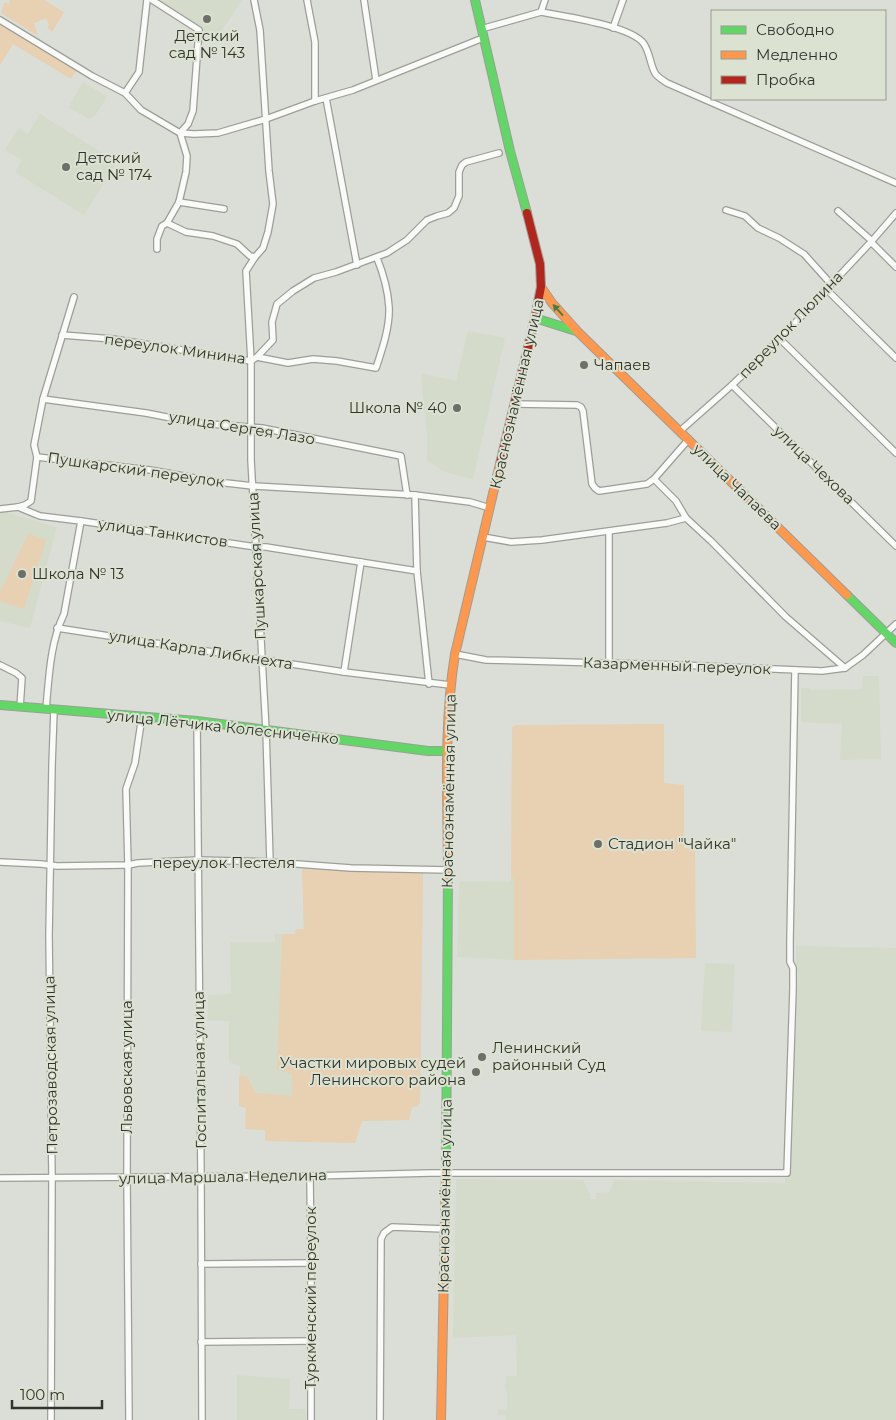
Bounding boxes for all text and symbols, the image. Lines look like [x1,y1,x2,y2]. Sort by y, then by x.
legend [711,10,886,100]
marker: Детский сад № 143 [201,13,213,25]
text: Свободно [756,20,834,39]
place label: Детский сад № 143 [169,26,245,62]
text: Медленно [756,45,838,64]
text: Пробка [756,70,815,89]
place label: Детский сад № 174 [76,148,152,184]
marker: Детский сад № 174 [60,161,72,173]
street label: переулок Люлина [735,267,847,382]
street label: Краснознамённая улица [485,297,548,491]
one-way arrow [552,305,564,317]
street label: переулок Минина [103,329,247,368]
place label: Чапаев [594,355,651,374]
marker: Чапаев [578,359,590,371]
place label: Школа № 40 [349,398,447,417]
marker: Школа № 40 [451,402,463,414]
street label: улица Сергея Лазо [167,406,316,448]
street label: улица Чехова [769,420,859,508]
street label: улица Чапаева [688,439,786,534]
street label: Пушкарский переулок [46,448,226,491]
street label: Пушкарская улица [243,492,270,640]
street label: улица Танкистов [96,514,229,551]
place label: Школа № 13 [32,564,124,583]
marker: Школа № 13 [16,568,28,580]
street label: улица Карла Либкнехта [107,625,294,673]
street label: Казарменный переулок [583,653,772,678]
street label: Краснознамённая улица [437,694,460,888]
street label: улица Лётчика Колесниченко [105,705,340,748]
place label: Стадион "Чайка" [608,834,736,853]
marker: Стадион "Чайка" [592,838,604,850]
street label: переулок Пестеля [153,853,295,872]
street label: Петрозаводская улица [39,975,62,1155]
street label: Госпитальная улица [189,991,210,1149]
street label: Львовская улица [117,1000,136,1134]
place label: Ленинский районный Суд [492,1038,606,1074]
marker: Ленинский районный Суд [476,1051,488,1063]
place label: Участки мировых судей Ленинского района [280,1053,466,1089]
marker: Участки мировых судей Ленинского района [470,1066,482,1078]
street label: Краснознамённая улица [433,1099,456,1293]
street label: улица Маршала Неделина [118,1165,327,1188]
street label: Туркменский переулок [301,1206,320,1390]
scale bar [12,1378,102,1410]
text: 100 m [20,1385,65,1404]

